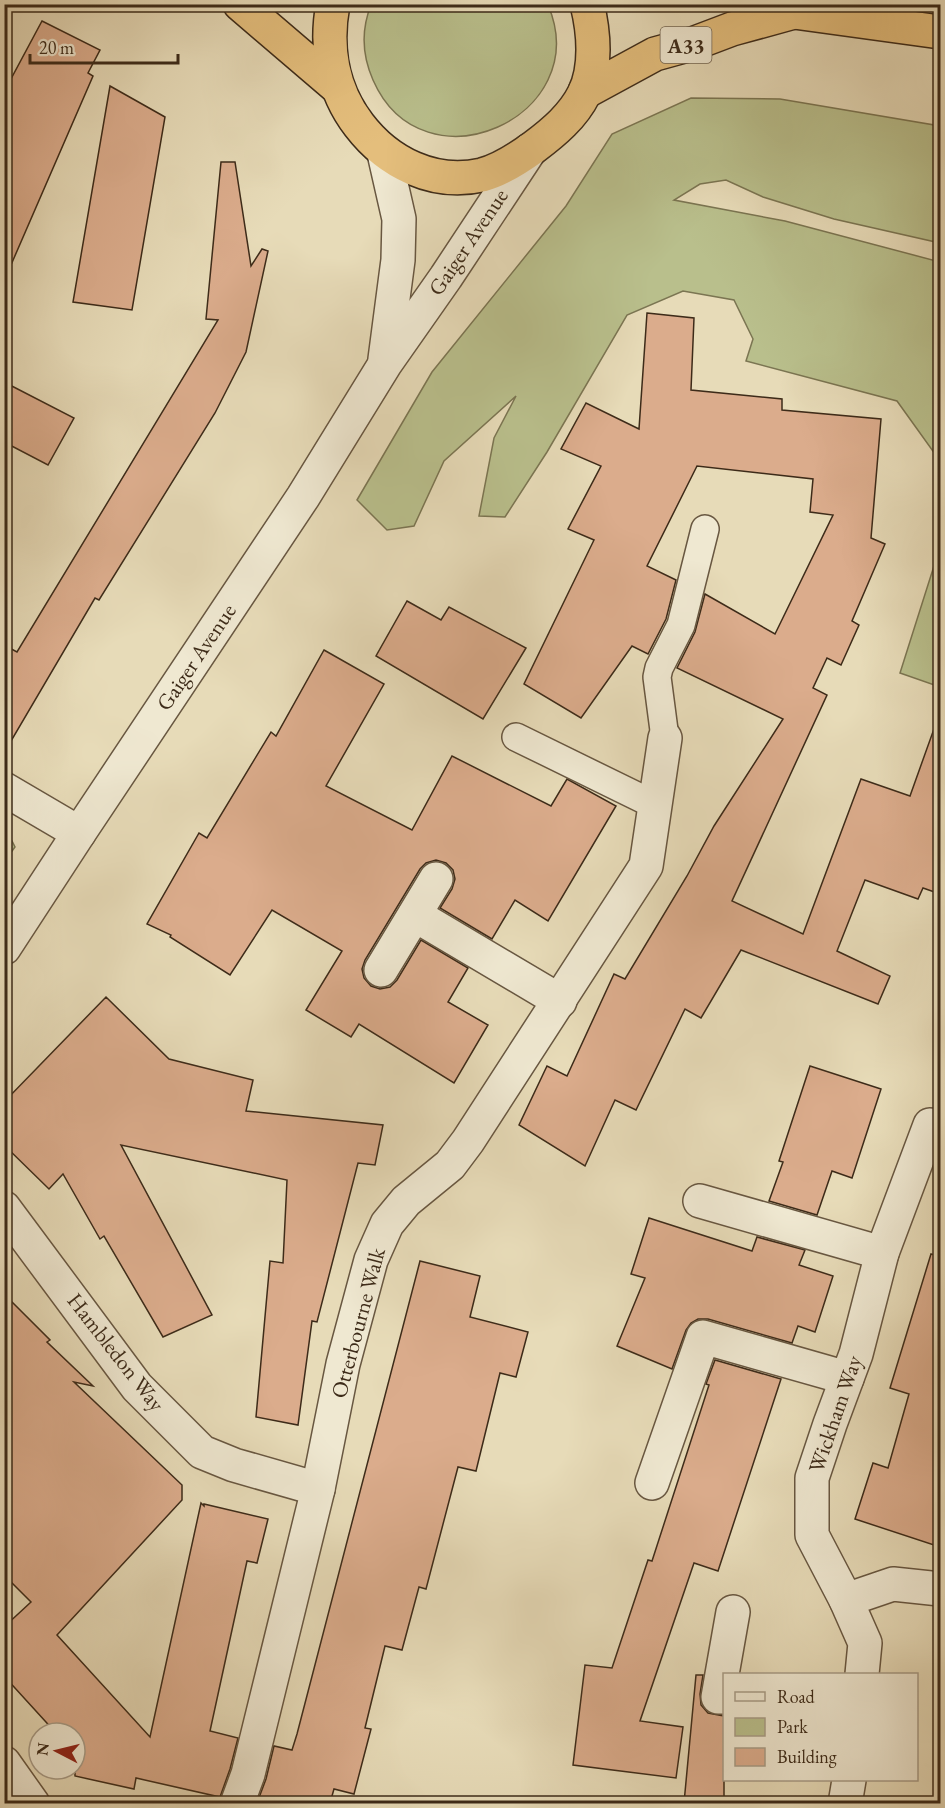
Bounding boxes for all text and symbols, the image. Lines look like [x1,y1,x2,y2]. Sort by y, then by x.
scale bar [30,27,178,65]
road number: A33 [660,27,712,63]
text: 20 m [39,36,74,59]
street label: Gaiger Avenue [422,182,515,301]
street label: Gaiger Avenue [150,597,243,716]
street label: Otterbourne Walk [324,1244,392,1401]
street label: Hambledon Way [61,1287,172,1417]
street label: Wickham Way [801,1351,869,1476]
legend [723,1673,918,1781]
text: Road [777,1685,816,1708]
text: Park [777,1715,808,1738]
north arrow [27,1721,87,1781]
text: N [31,1741,54,1757]
text: Building [777,1745,837,1768]

